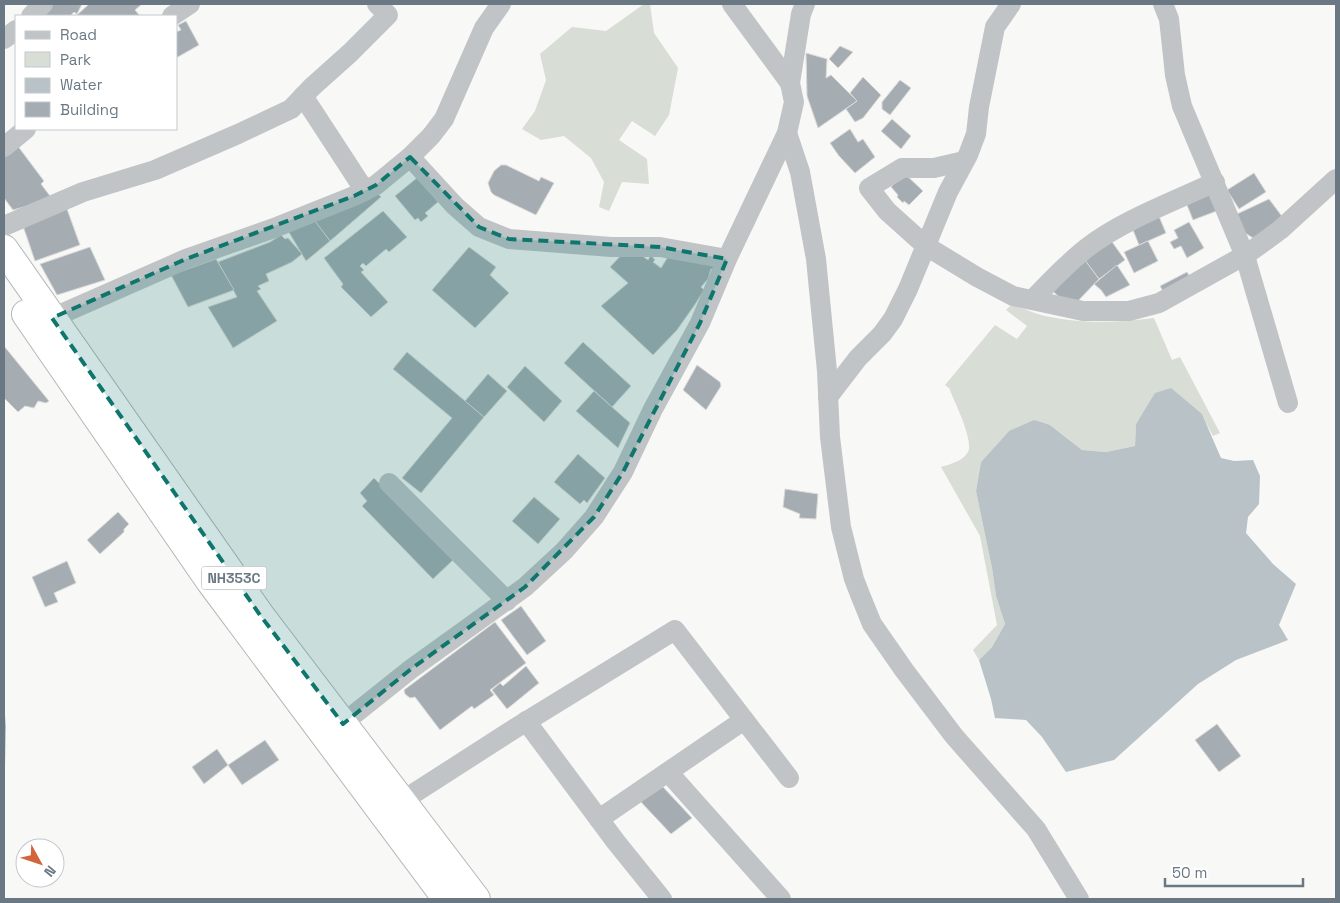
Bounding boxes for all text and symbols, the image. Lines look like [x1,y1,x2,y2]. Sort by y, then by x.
legend [15,15,178,130]
text: Road [60,25,97,44]
text: Park [60,50,91,69]
text: Water [60,75,103,94]
text: Building [60,100,119,119]
road number: NH353C [202,566,266,590]
north arrow [15,838,65,888]
scale bar [1165,856,1302,888]
text: N [40,862,60,881]
text: 50 m [1172,863,1207,882]

